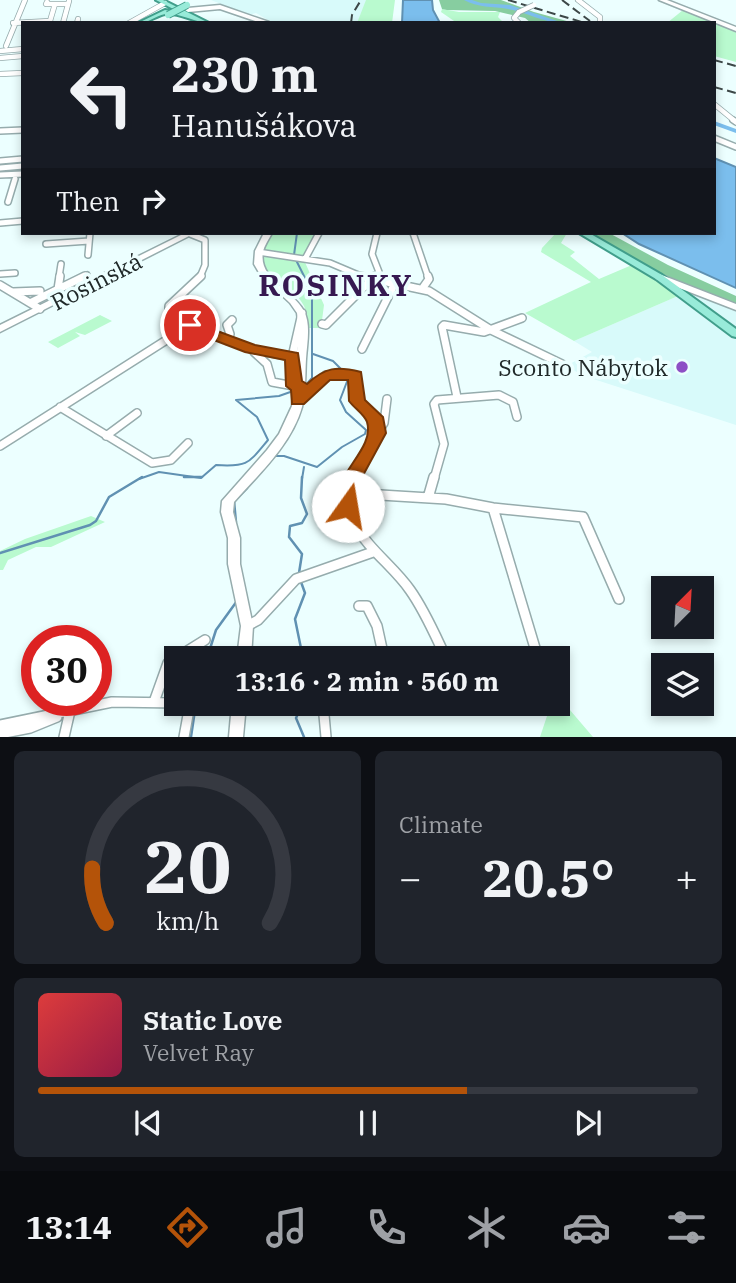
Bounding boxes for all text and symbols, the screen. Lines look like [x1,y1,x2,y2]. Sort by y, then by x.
text: 230 m [171,42,318,105]
icon: left [56,49,147,140]
text: Hanušákova [171,104,357,146]
icon: right [134,182,172,220]
text: Then [56,184,120,218]
street label: Rosinská [45,245,147,317]
district label: ROSINKY [258,265,414,304]
pin [160,295,220,355]
icon: arrive [171,306,209,344]
place label: Sconto Nábytok [498,352,669,382]
marker: Sconto Nábytok [674,359,690,375]
position arrow [311,469,385,543]
north arrow [651,576,714,639]
map controls [651,576,714,716]
speed limit sign: 30 [21,625,112,716]
button: layers [651,653,714,716]
text: 13:16 · 2 min · 560 m [235,664,499,698]
text: Climate [399,809,483,839]
text: 20 [144,819,231,914]
text: 20.5° [482,844,615,911]
text: − [399,853,422,902]
text: + [675,853,698,902]
text: km/h [156,904,219,937]
text: Static Love [143,1003,282,1037]
text: Velvet Ray [143,1037,254,1067]
icon: previous [129,1104,167,1142]
icon: pause [349,1104,387,1142]
icon: next [569,1104,607,1142]
icon: directions [163,1203,212,1252]
icon: music [262,1203,311,1252]
icon: phone [362,1203,411,1252]
icon: climate [462,1203,511,1252]
icon: car [562,1203,611,1252]
icon: filters [662,1203,711,1252]
text: 13:14 [25,1206,112,1248]

